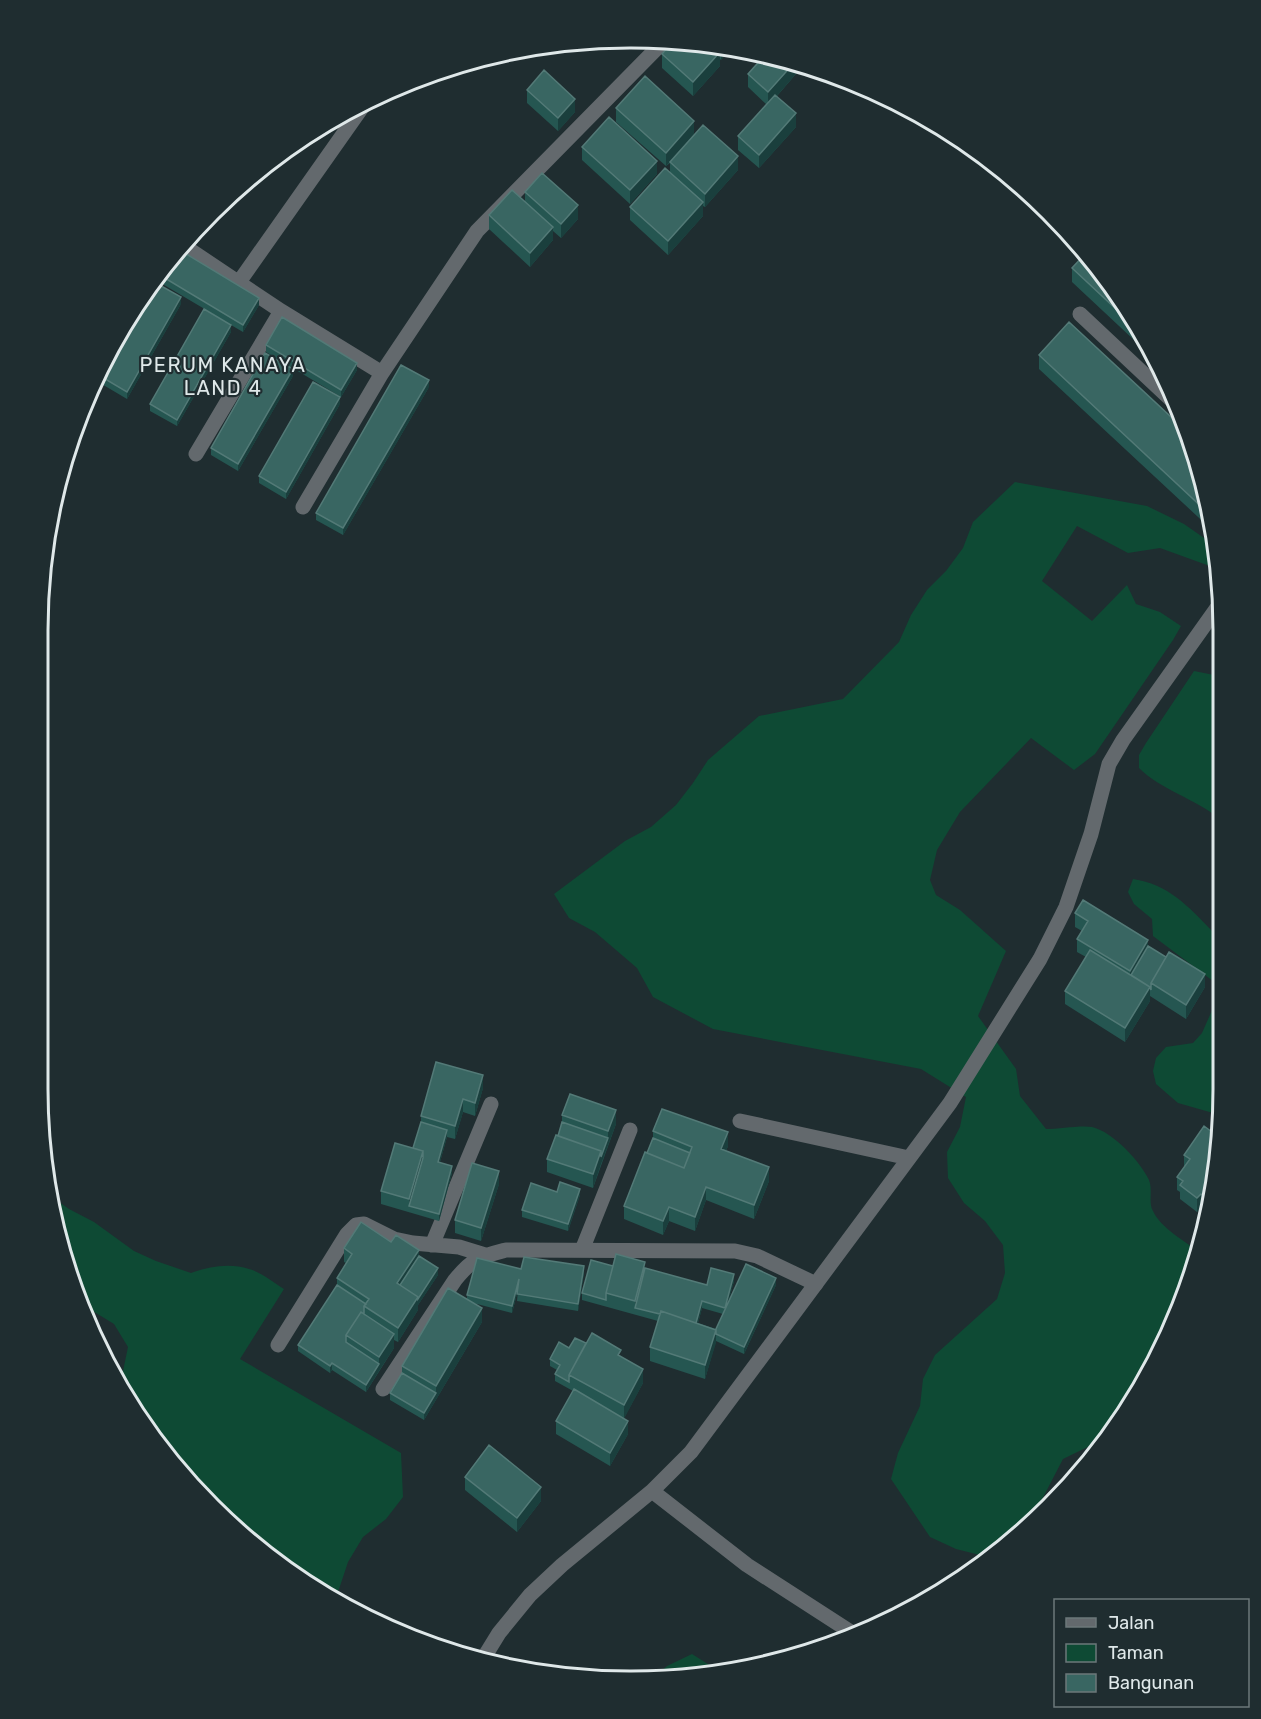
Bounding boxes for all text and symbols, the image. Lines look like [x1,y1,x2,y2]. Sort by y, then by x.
district label: PERUM KANAYA LAND 4 [139,353,307,400]
legend [1054,1599,1249,1707]
text: Jalan [1108,1612,1155,1634]
text: Taman [1108,1642,1164,1664]
text: Bangunan [1108,1672,1194,1694]

